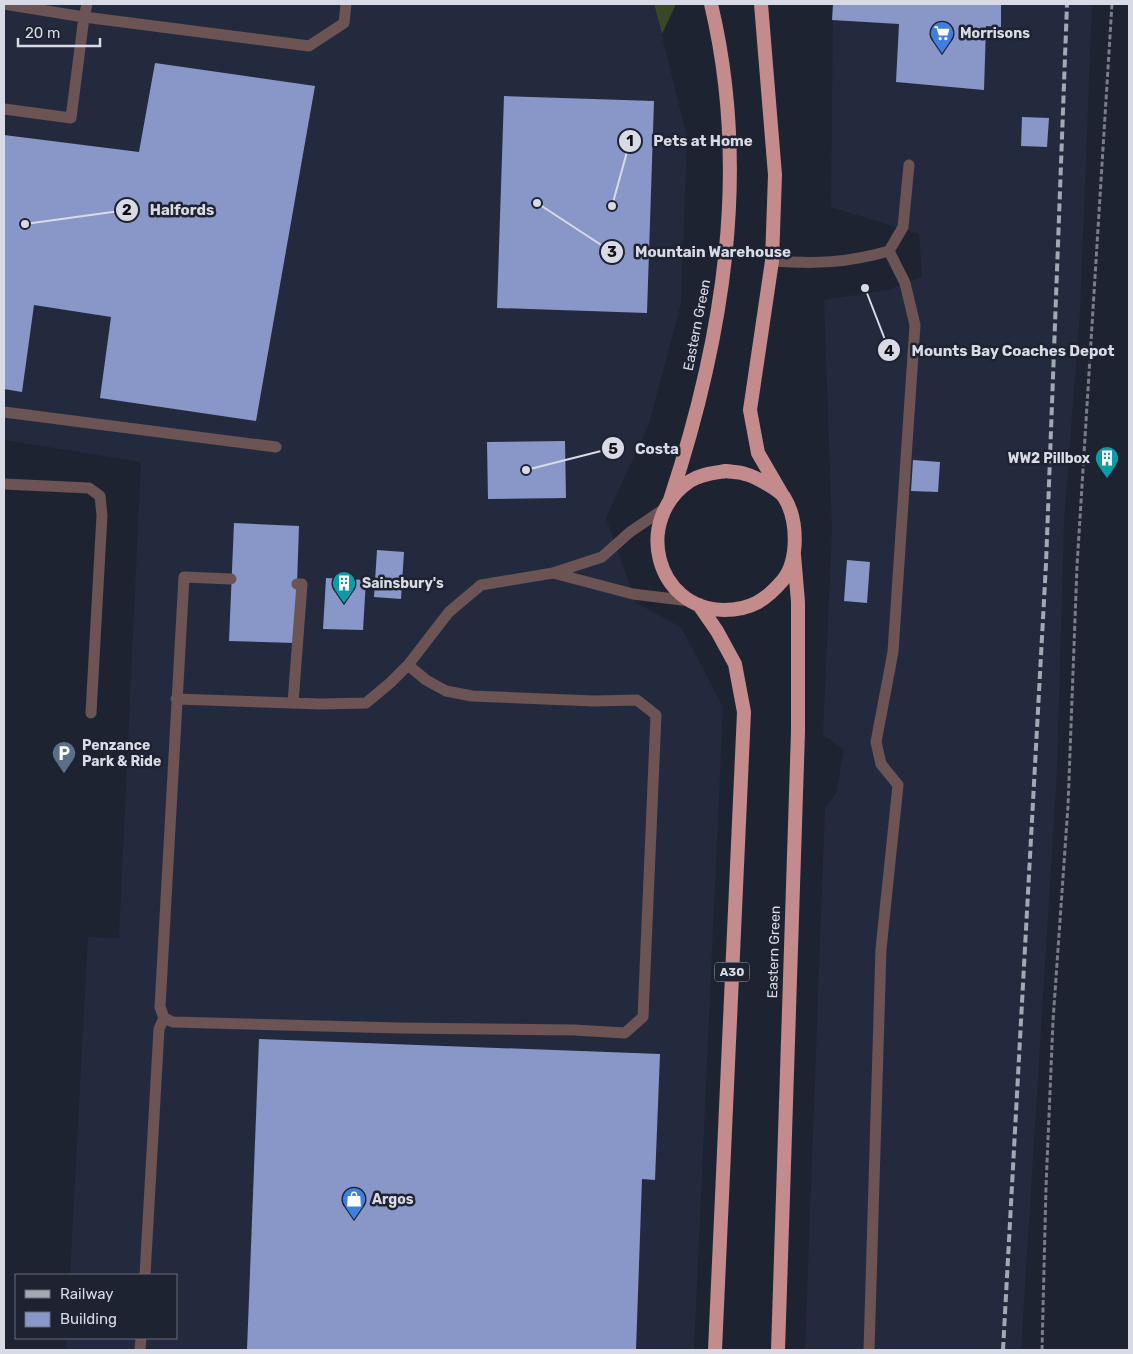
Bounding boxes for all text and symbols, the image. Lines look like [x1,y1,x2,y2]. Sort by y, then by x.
scale bar [18,15,100,47]
supermarket icon: Morrisons [929,20,955,54]
text: 20 m [25,24,60,42]
place label: Morrisons [960,25,1030,42]
callout: Pets at Home [618,126,762,156]
text: 1 [626,132,634,150]
text: Pets at Home [653,132,753,150]
callout: Halfords [115,195,224,225]
text: 2 [122,201,132,219]
text: Halfords [150,201,214,219]
callout: Mountain Warehouse [600,237,801,267]
text: 3 [607,243,617,261]
text: Mountain Warehouse [635,243,791,261]
street label: Eastern Green [680,278,714,372]
callout: Mounts Bay Coaches Depot [877,335,1125,365]
text: 4 [884,342,894,360]
text: Mounts Bay Coaches Depot [912,342,1114,360]
callout: Costa [600,433,689,463]
text: 5 [608,440,618,458]
text: Costa [635,440,679,458]
building icon: WW2 Pillbox [1094,445,1120,479]
place label: WW2 Pillbox [1008,450,1091,467]
building icon: Sainsbury's [331,570,357,604]
place label: Sainsbury's [362,575,444,592]
place label: Penzance Park & Ride [82,737,161,770]
parking icon: Penzance Park & Ride [51,740,77,774]
street label: Eastern Green [764,905,784,999]
road number: A30 [714,962,750,982]
shop icon: Argos [341,1186,367,1220]
place label: Argos [372,1191,414,1208]
legend [15,1274,178,1339]
text: Railway [60,1285,114,1303]
text: Building [60,1310,117,1328]

